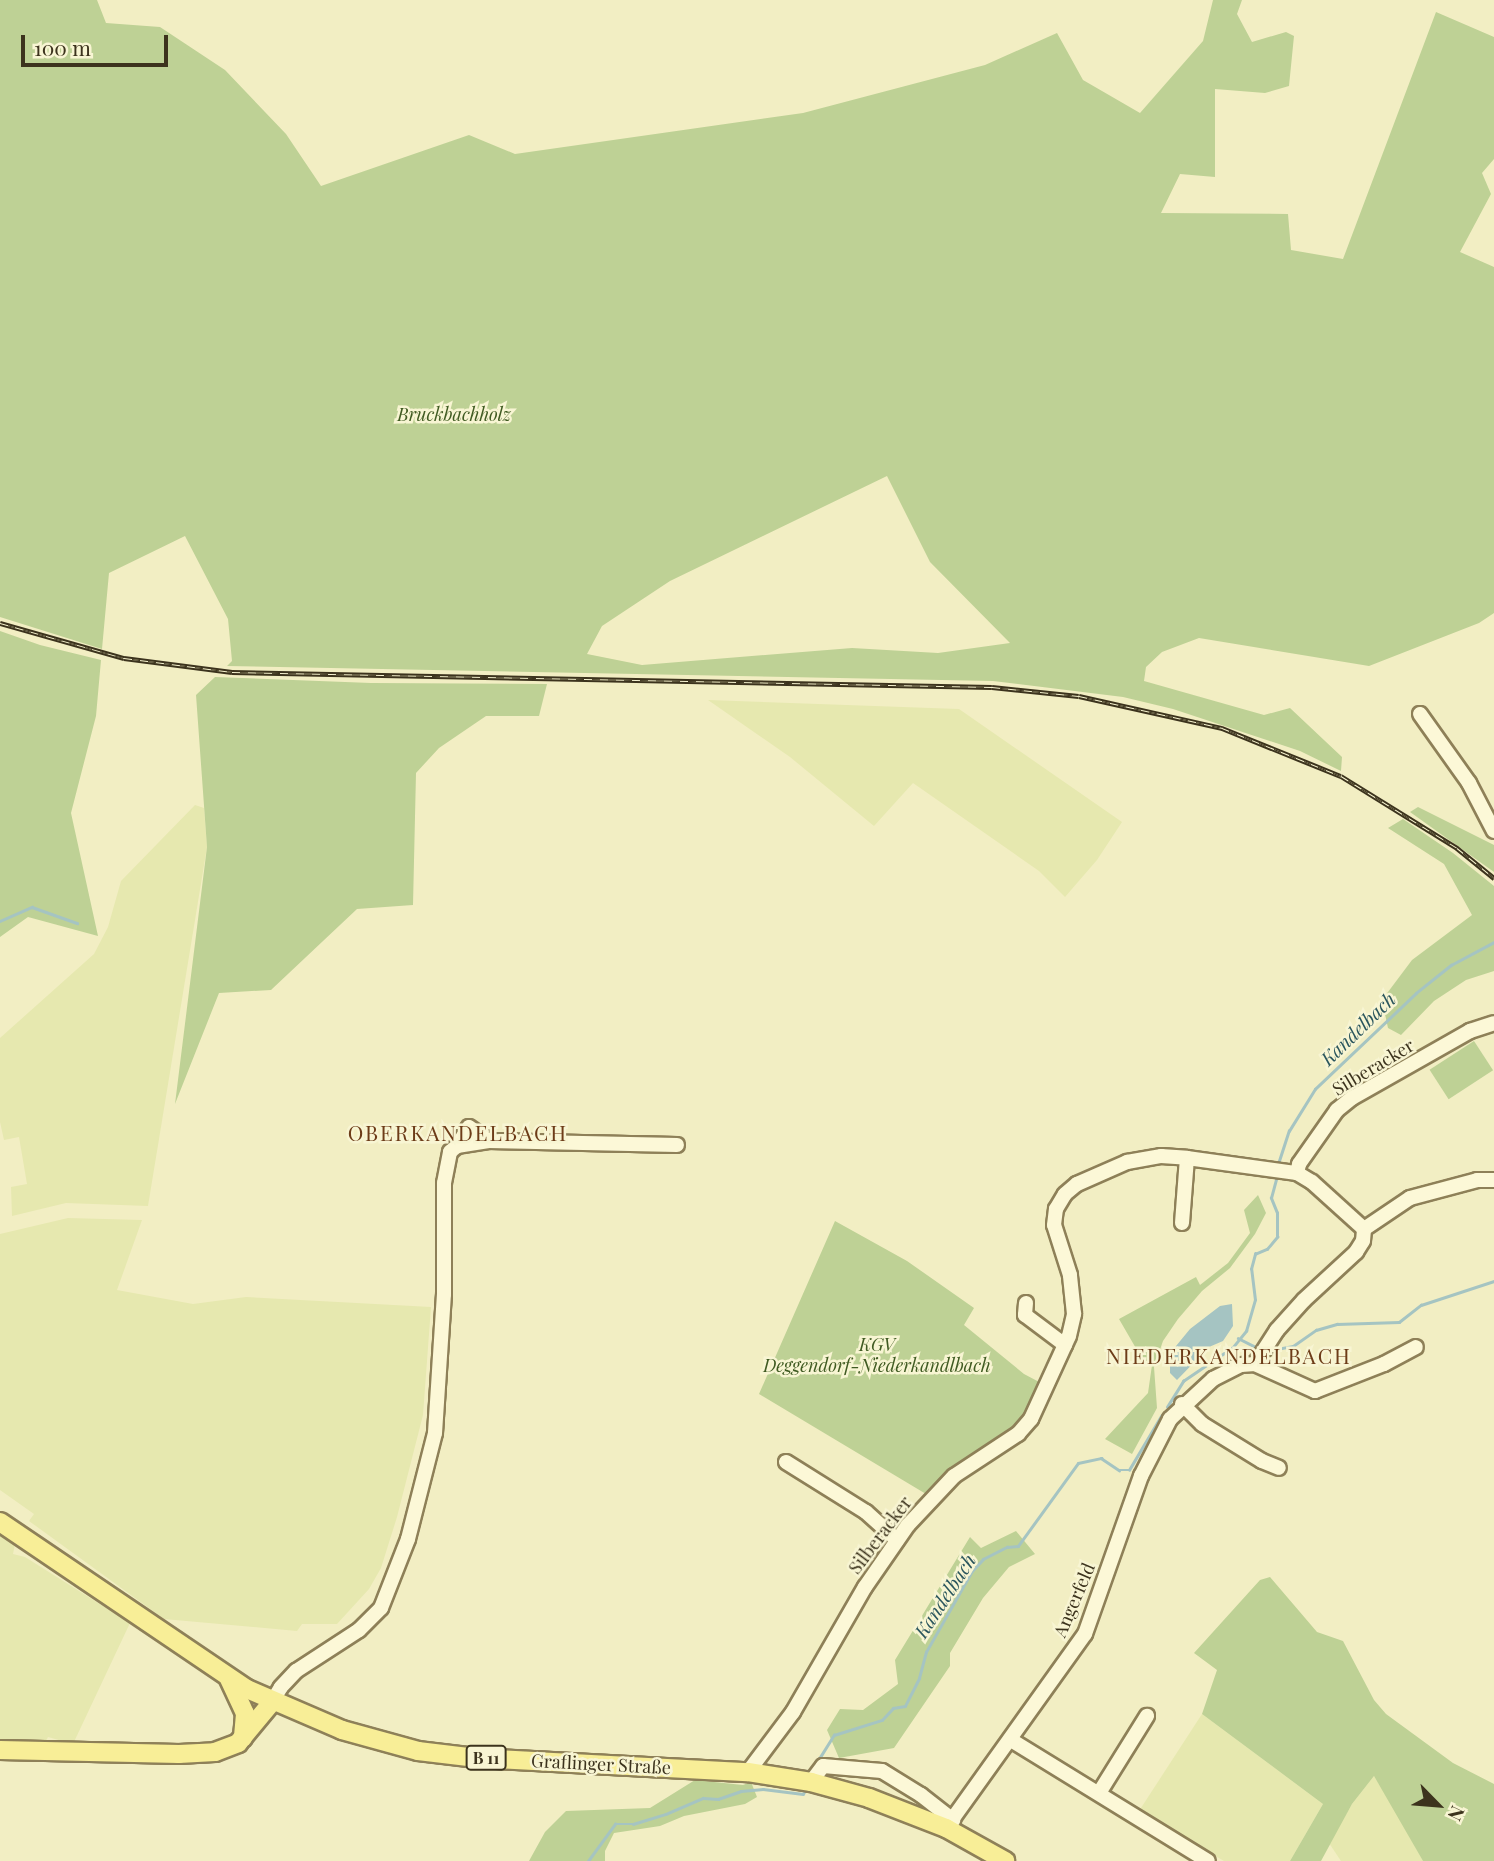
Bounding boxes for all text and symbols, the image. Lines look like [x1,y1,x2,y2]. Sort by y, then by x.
scale bar [24,21,172,65]
text: 100 m [34,33,91,61]
park label: Bruckbachholz [397,403,511,425]
water label: Kandelbach [1316,988,1400,1070]
street label: Silberacker [1328,1034,1418,1100]
district label: OBERKANDELBACH [349,1119,567,1145]
park label: KGV Deggendorf-Niederkandlbach [763,1334,991,1376]
district label: NIEDERKANDELBACH [1108,1342,1350,1368]
street label: Silberacker [844,1492,916,1578]
water label: Kandelbach [910,1550,980,1642]
street label: Angerfeld [1049,1560,1099,1640]
road number: B 11 [465,1746,507,1770]
street label: Graflinger Straße [530,1750,672,1778]
north arrow [1403,1770,1473,1840]
text: N [1442,1802,1472,1826]

